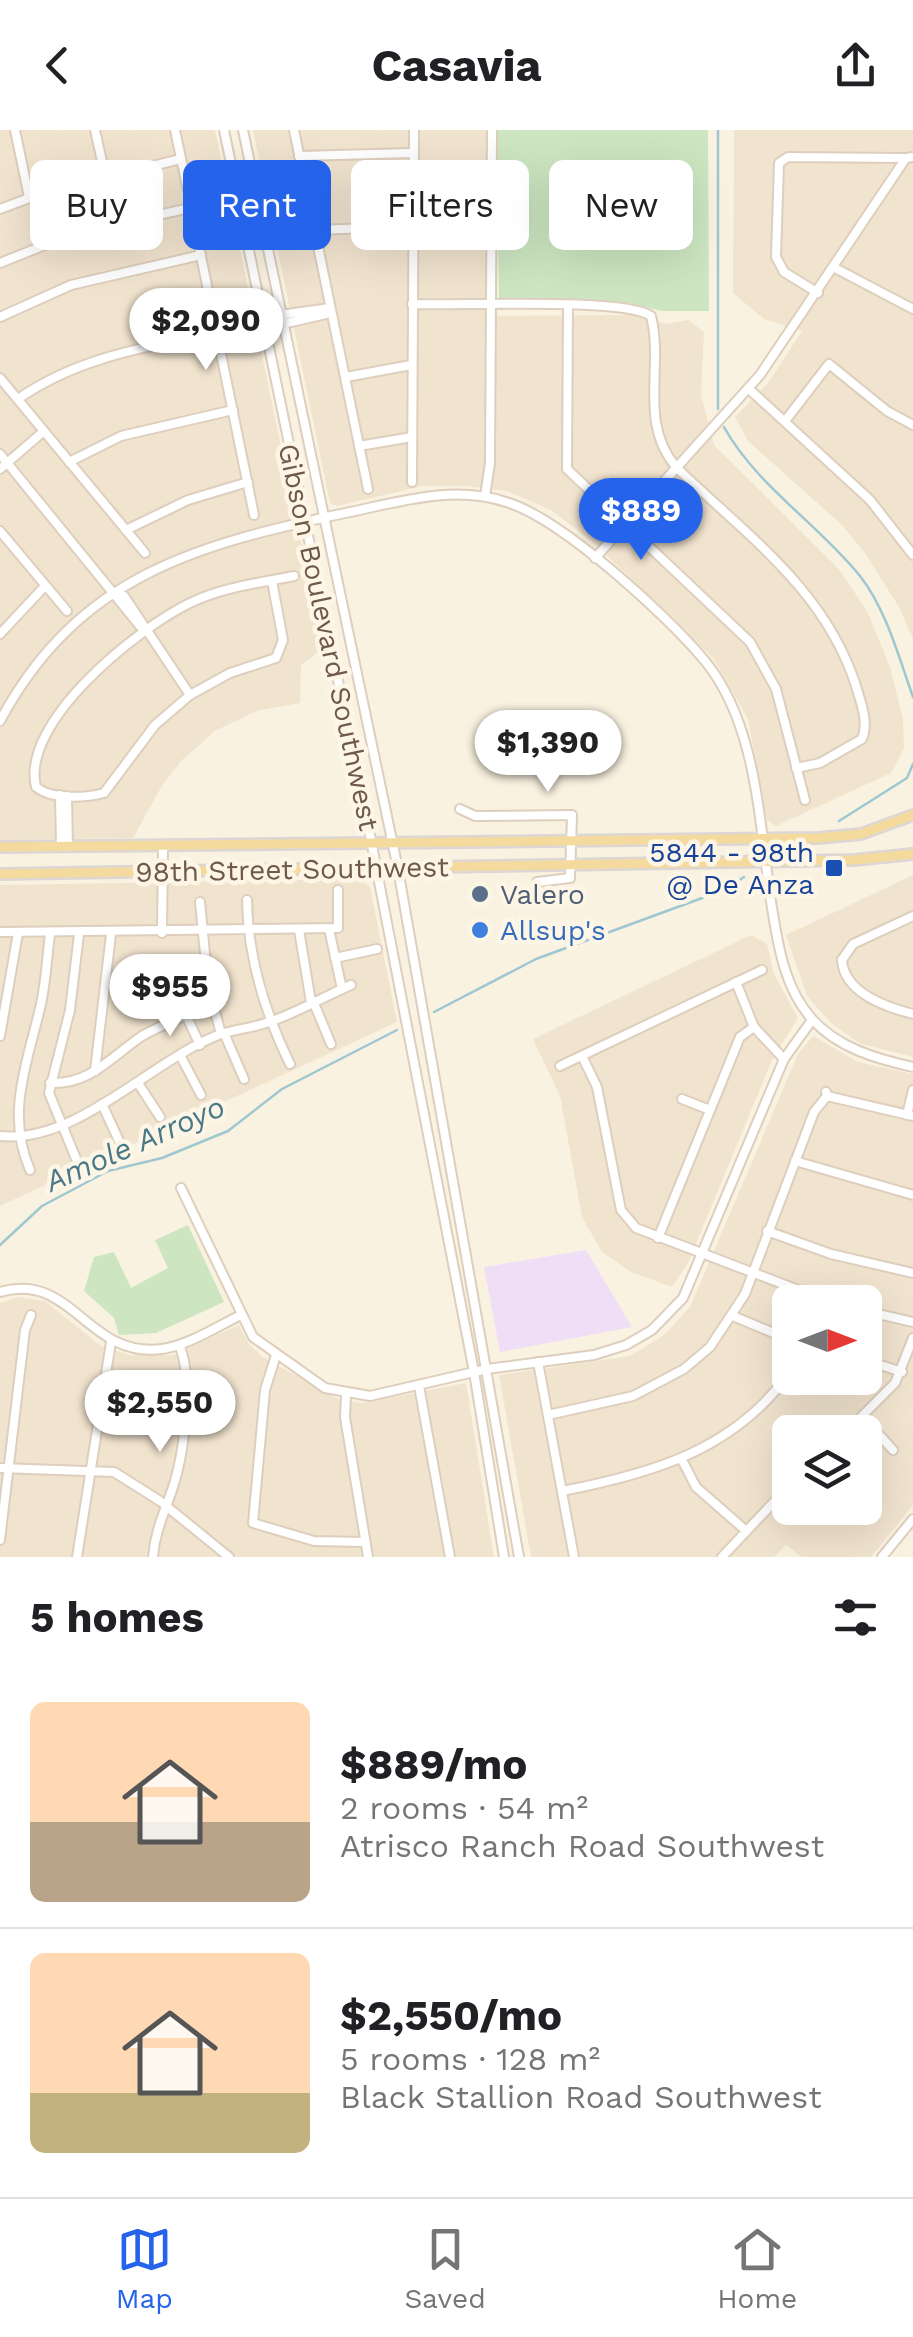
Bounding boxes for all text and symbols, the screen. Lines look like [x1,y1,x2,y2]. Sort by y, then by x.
icon: back [30,38,85,93]
icon: share [828,38,883,93]
text: Casavia [371,39,542,92]
chip: Buy [30,160,163,250]
chip: Rent [183,160,331,250]
chip: Filters [351,160,529,250]
chip: New [549,160,693,250]
pin: $2,090 [125,288,287,373]
text: $2,090 [151,301,261,339]
street label: Gibson Boulevard Southwest [271,440,386,834]
pin: $889 [582,478,700,563]
text: $889 [601,491,681,529]
pin: $1,390 [467,710,629,795]
text: $1,390 [497,723,599,761]
place label: 5844 - 98th @ De Anza [649,836,814,901]
street label: 98th Street Southwest [135,850,449,889]
marker: 5844 - 98th @ De Anza [823,857,845,879]
place label: Valero [500,878,585,911]
marker: Valero [469,883,491,905]
place label: Allsup's [500,914,606,947]
marker: Allsup's [469,919,491,941]
pin: $955 [111,954,229,1039]
text: $955 [131,967,209,1005]
water label: Amole Arroyo [38,1088,230,1200]
north arrow [772,1285,882,1395]
map controls [772,1285,882,1525]
pin: $2,550 [79,1370,241,1455]
text: $2,550 [107,1383,213,1421]
button: layers [772,1415,882,1525]
icon: filters [828,1590,883,1645]
text: 5 homes [30,1593,204,1642]
text: $889/mo [340,1740,527,1789]
icon: home [110,1742,230,1862]
text: 2 rooms · 54 m² [340,1789,588,1827]
text: Atrisco Ranch Road Southwest [340,1827,824,1865]
text: $2,550/mo [340,1991,562,2040]
icon: home [110,1993,230,2113]
text: 5 rooms · 128 m² [340,2040,600,2078]
text: Black Stallion Road Southwest [340,2078,822,2116]
tab: Map [116,2222,173,2315]
tab: Saved [404,2222,486,2315]
tab: Home [717,2222,797,2315]

